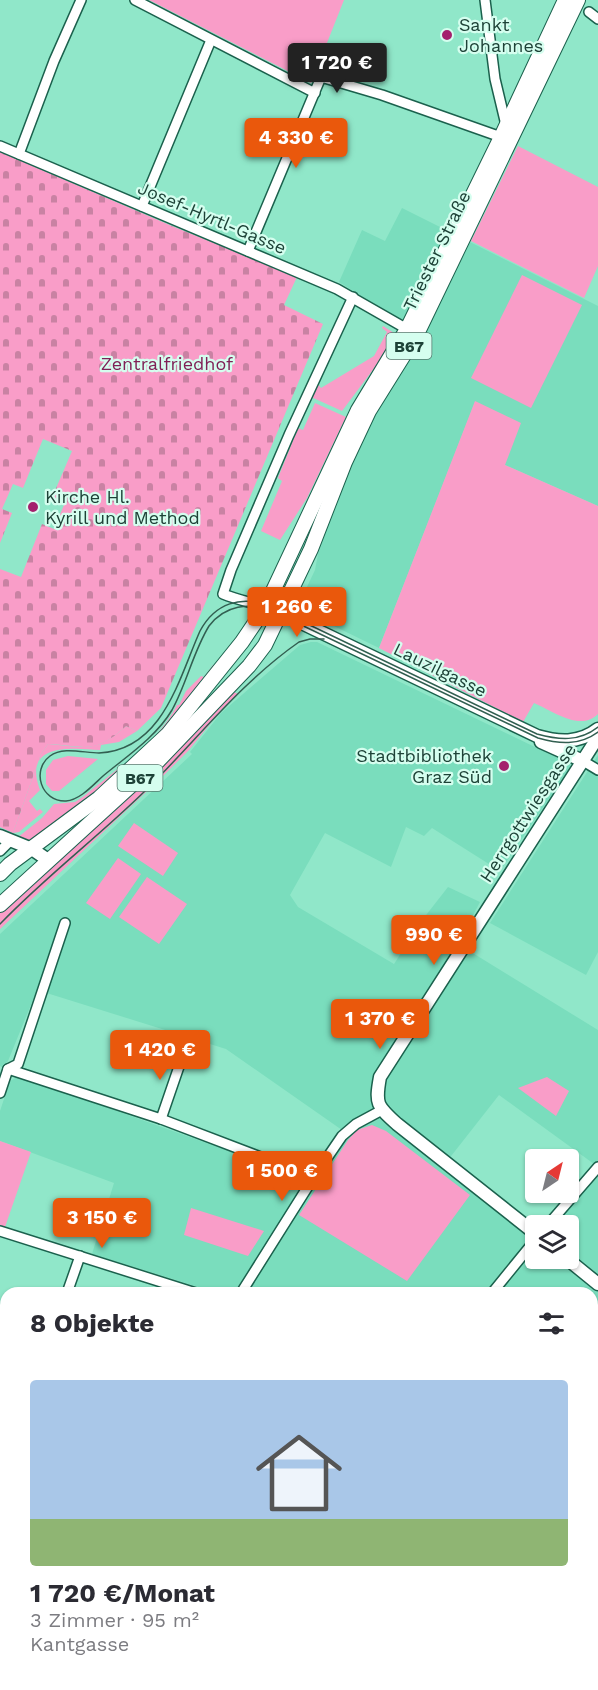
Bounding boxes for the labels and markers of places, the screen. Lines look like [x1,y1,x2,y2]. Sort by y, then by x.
place label: Sankt Johannes [459,14,543,56]
marker: Sankt Johannes [440,28,454,42]
pin: 1 720 € [282,43,392,94]
pin: 4 330 € [241,118,351,169]
place label: Kirche Hl. Kyrill und Method [45,486,200,528]
marker: Kirche Hl. Kyrill und Method [26,500,40,514]
pin: 1 260 € [242,587,352,638]
place label: Stadtbibliothek Graz Süd [356,745,492,787]
marker: Stadtbibliothek Graz Süd [497,759,511,773]
pin: 990 € [392,915,476,966]
pin: 1 370 € [325,999,435,1050]
pin: 1 420 € [105,1030,215,1081]
pin: 1 500 € [227,1151,337,1202]
pin: 3 150 € [47,1198,157,1249]

